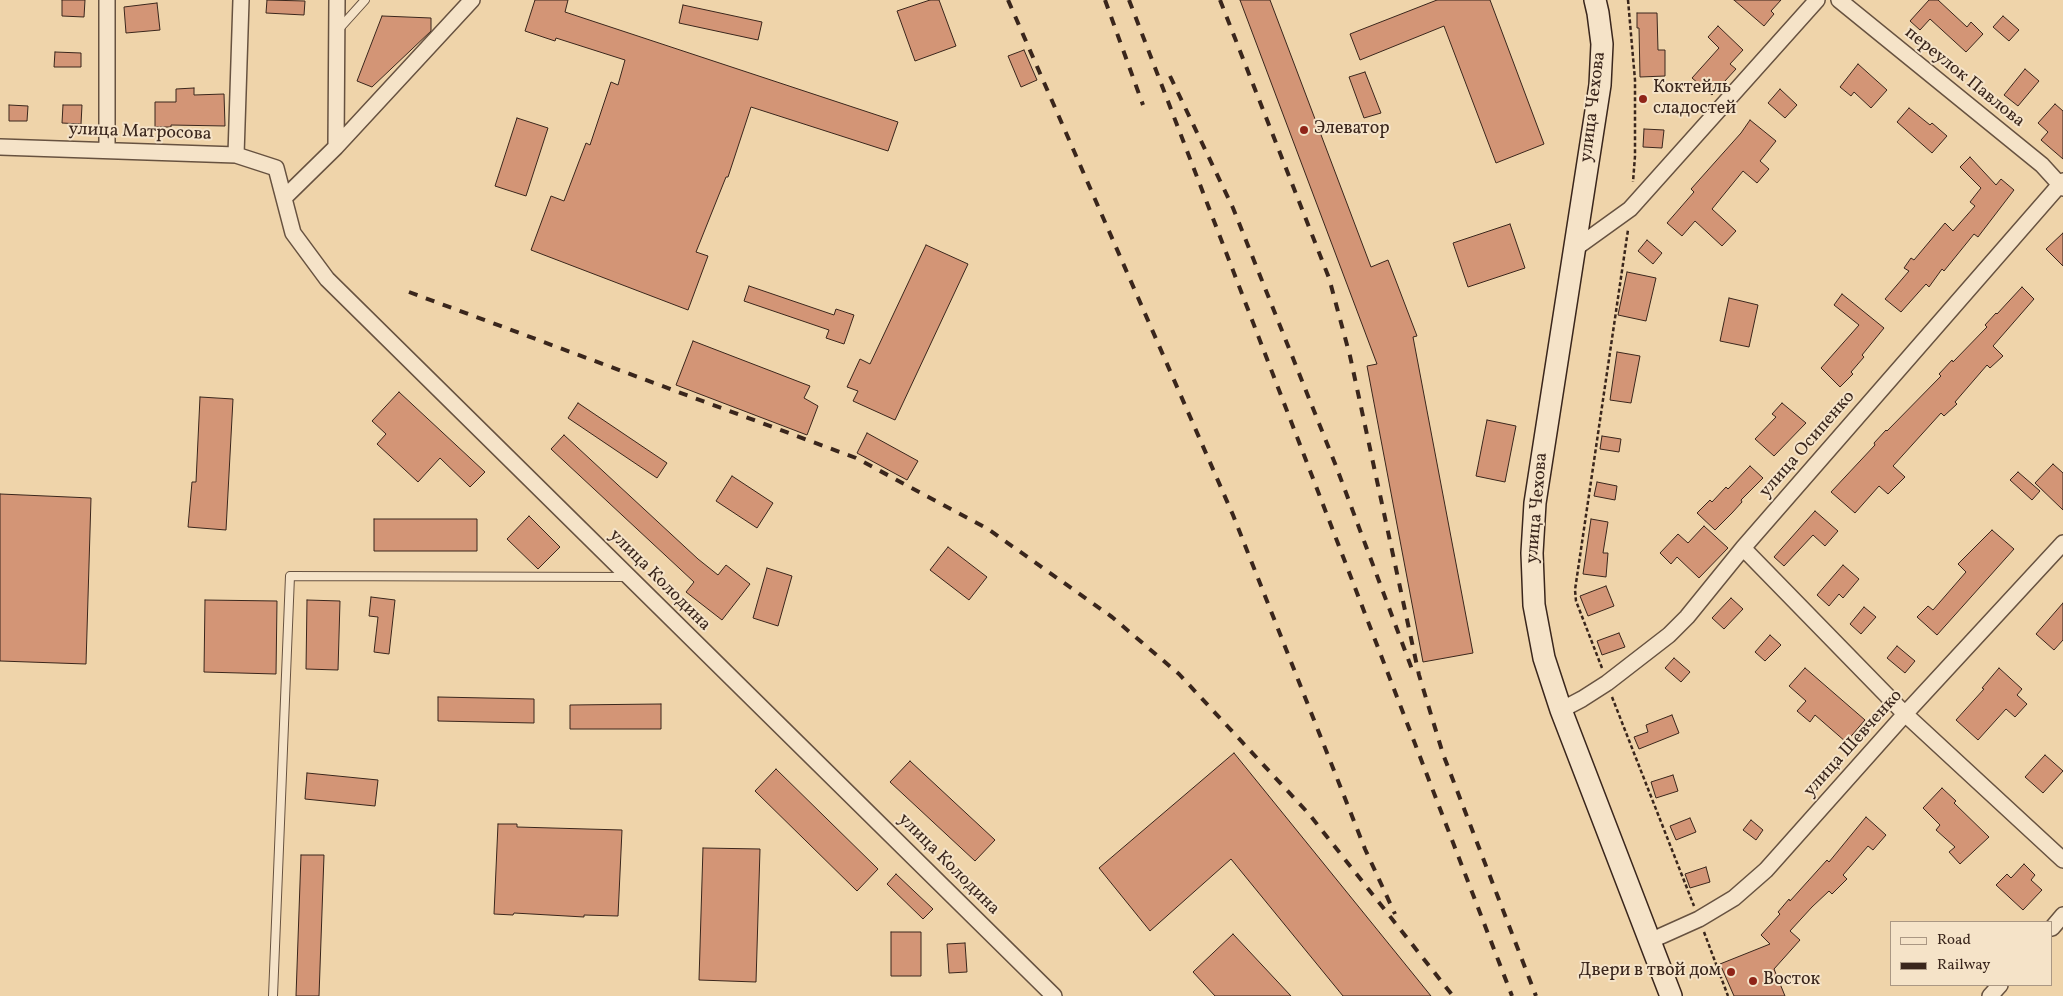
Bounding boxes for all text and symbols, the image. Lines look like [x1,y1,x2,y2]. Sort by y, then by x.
street label: переулок Павлова [1900,23,2028,133]
street label: улица Чехова [1576,50,1612,164]
place label: Коктейль сладостей [1653,78,1736,120]
marker: Коктейль сладостей [1637,93,1649,105]
place label: Элеватор [1314,119,1390,141]
street label: улица Матросова [68,120,212,146]
marker: Элеватор [1298,124,1310,136]
street label: улица Осипенко [1756,387,1860,503]
street label: улица Чехова [1522,452,1554,564]
street label: улица Колодина [604,526,714,636]
street label: улица Шевченко [1800,686,1908,802]
street label: улица Колодина [893,810,1003,920]
legend [1890,921,2053,986]
text: Road [1937,930,1971,951]
text: Railway [1937,955,1990,976]
place label: Двери в твой дом [1578,961,1721,983]
marker: Двери в твой дом [1725,966,1737,978]
place label: Восток [1763,970,1820,992]
marker: Восток [1747,975,1759,987]

